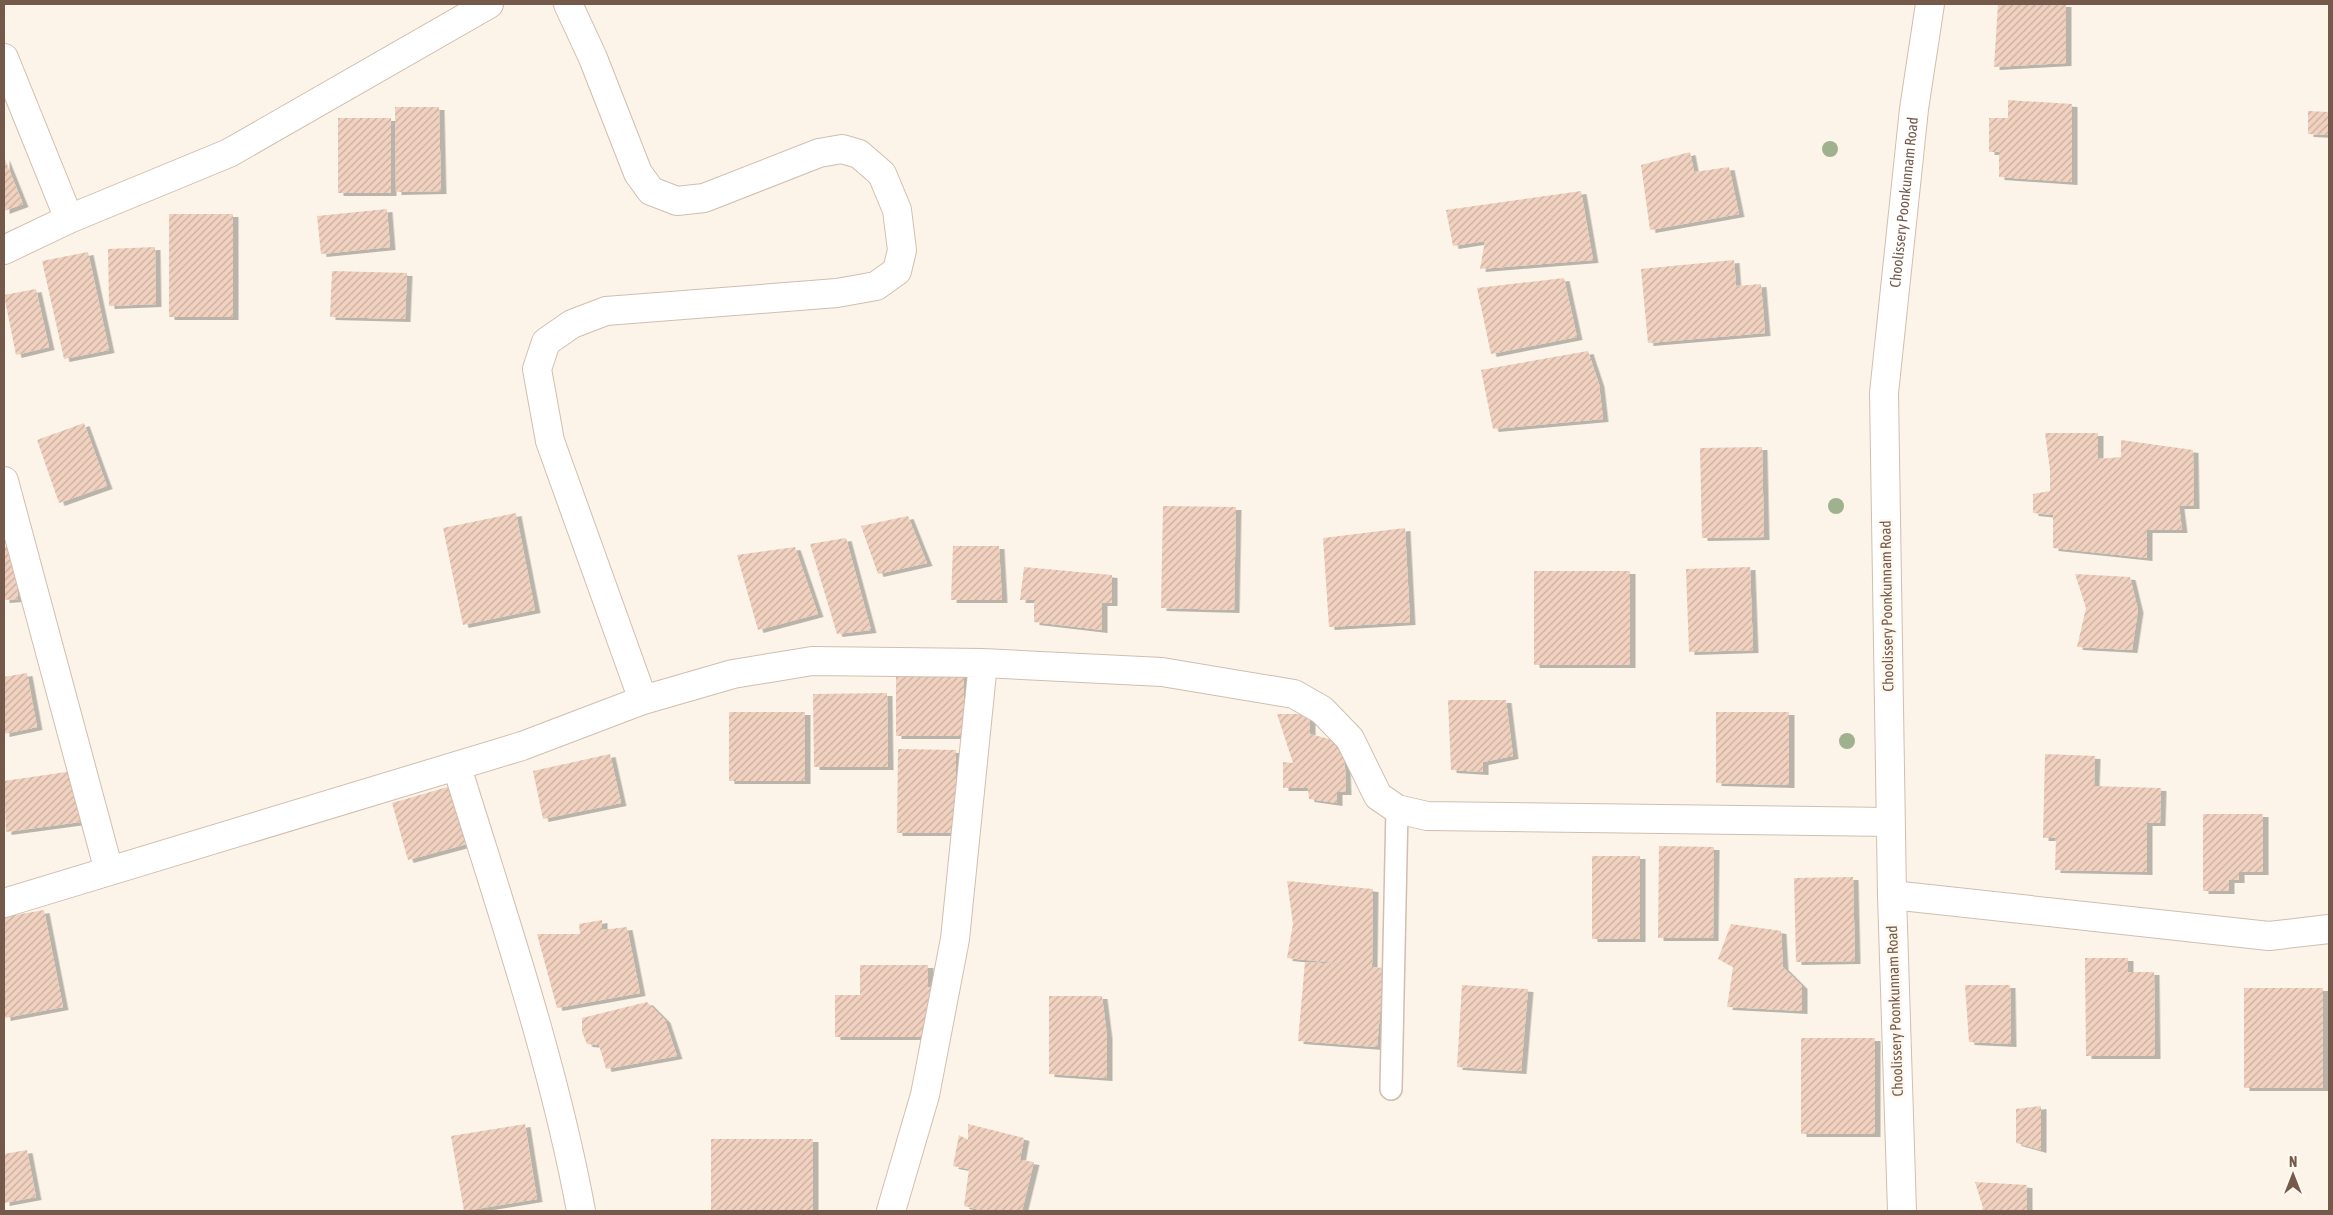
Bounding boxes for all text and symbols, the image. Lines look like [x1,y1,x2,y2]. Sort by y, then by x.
street label: Choolissery Poonkunnam Road [1886,116,1921,288]
street label: Choolissery Poonkunnam Road [1877,520,1896,692]
street label: Choolissery Poonkunnam Road [1883,925,1906,1097]
north arrow [2268,1150,2318,1200]
text: N [2289,1154,2297,1170]

